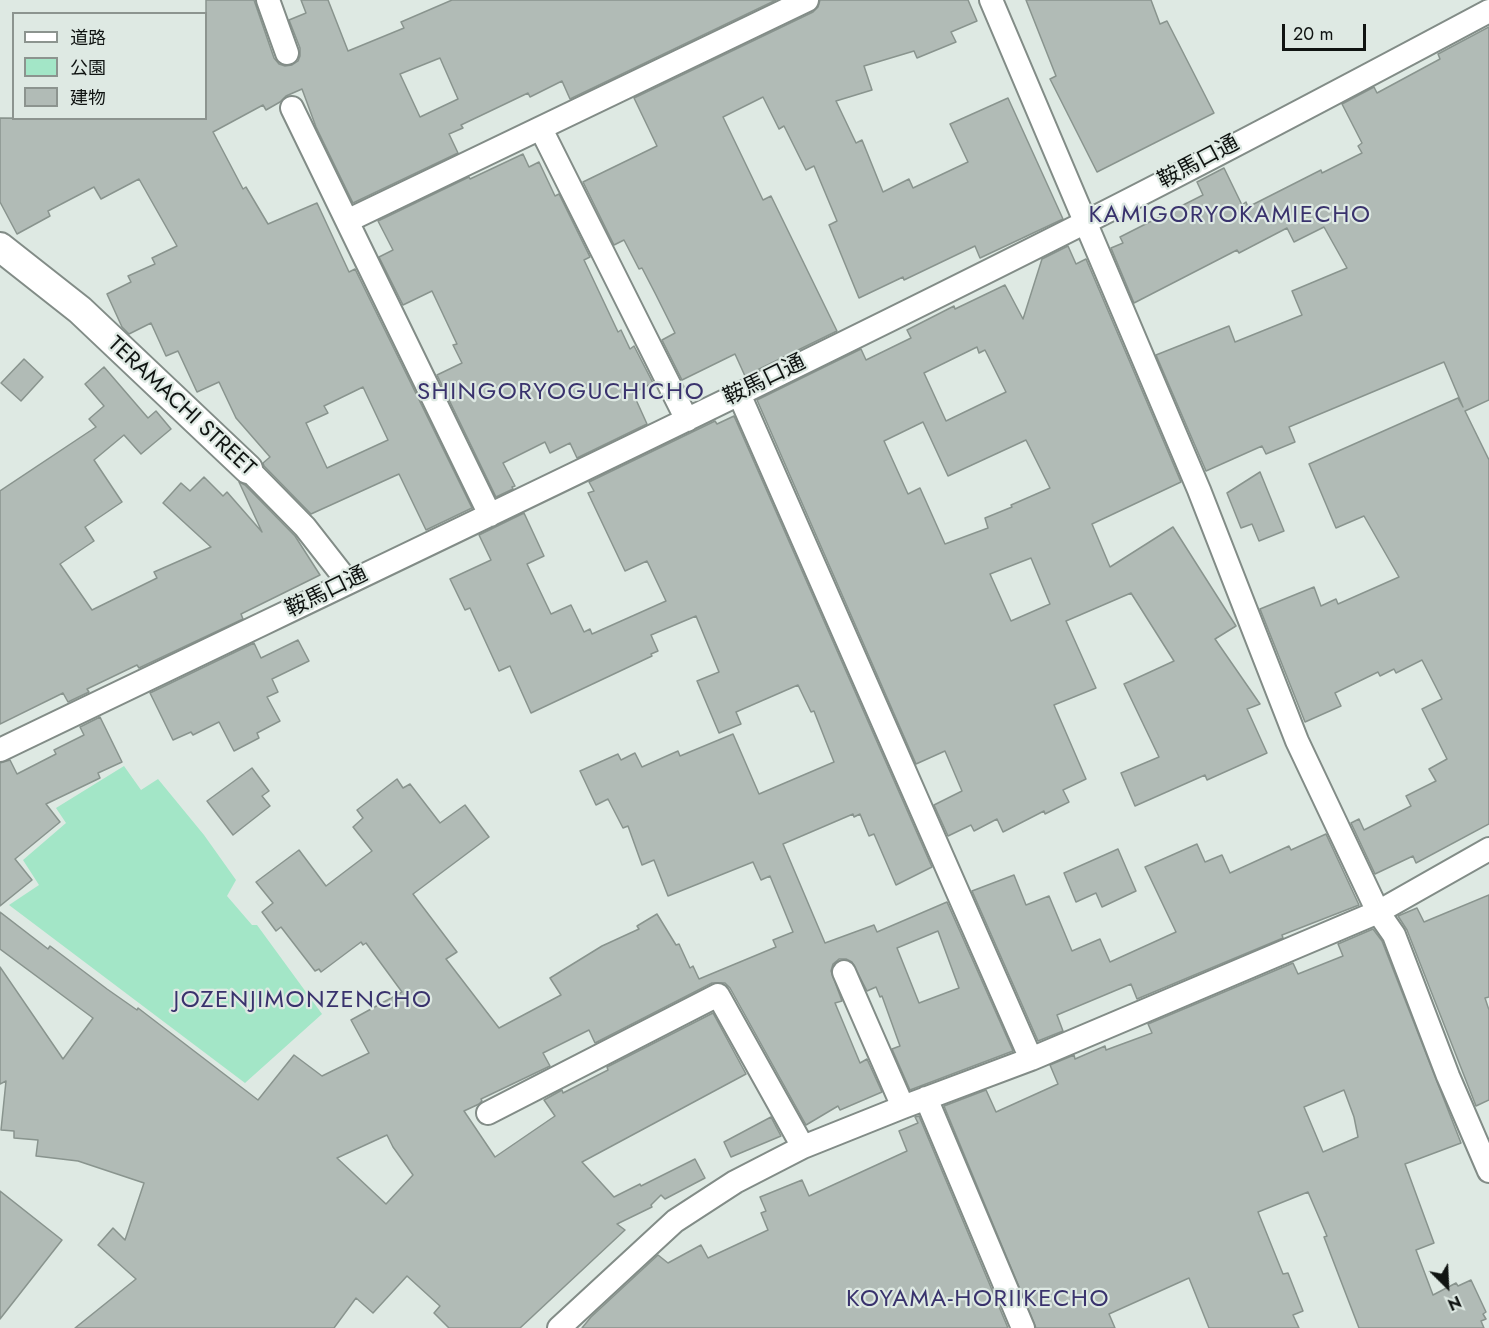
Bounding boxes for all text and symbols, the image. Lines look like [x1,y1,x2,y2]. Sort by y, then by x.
legend [12,12,207,120]
scale bar [1285,12,1369,50]
text: 20 m [1293,21,1333,47]
text: 道路 [70,25,106,51]
text: 公園 [70,55,106,81]
text: 建物 [70,85,106,111]
street label: 鞍馬口通 [1154,131,1244,195]
district label: KAMIGORYOKAMIECHO [1089,202,1371,230]
street label: TERAMACHI STREET [102,332,260,482]
street label: 鞍馬口通 [720,350,810,412]
district label: SHINGORYOGUCHICHO [417,379,705,407]
street label: 鞍馬口通 [282,562,372,624]
district label: JOZENJIMONZENCHO [174,987,432,1015]
north arrow [1417,1256,1477,1316]
district label: KOYAMA-HORIIKECHO [846,1286,1110,1314]
text: N [1444,1290,1465,1316]

